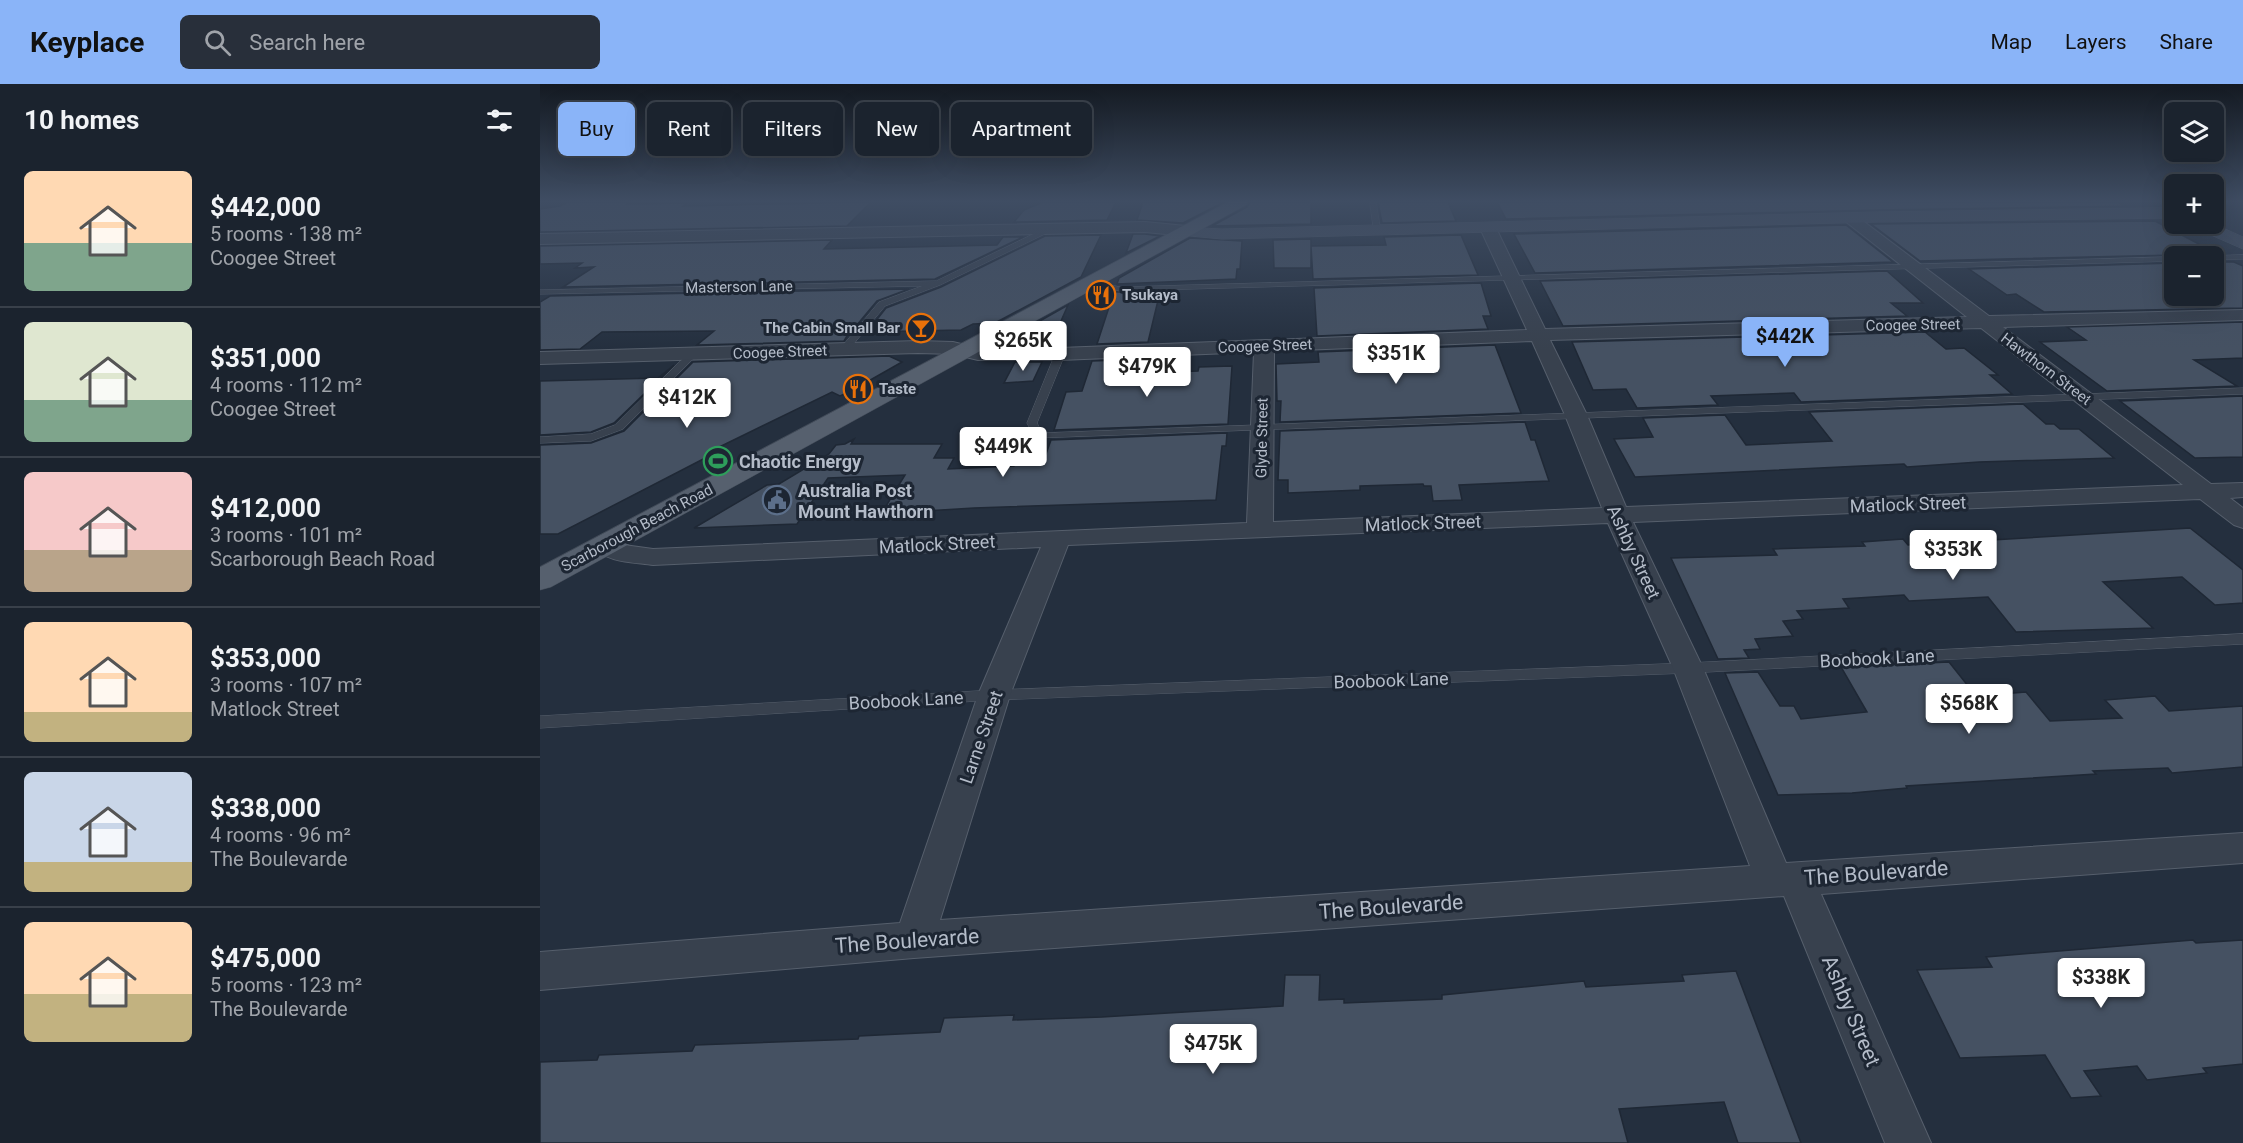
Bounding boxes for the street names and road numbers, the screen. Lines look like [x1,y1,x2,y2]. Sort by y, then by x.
street label: Masterson Lane [685,277,793,297]
street label: Coogee Street [1866,315,1960,335]
street label: Hawthorn Street [1997,329,2095,409]
street label: Coogee Street [1217,335,1313,357]
street label: Coogee Street [732,341,828,363]
street label: Glyde Street [1252,397,1272,478]
street label: Scarborough Beach Road [558,480,716,576]
street label: Matlock Street [1849,491,1967,517]
street label: Ashby Street [1603,502,1665,602]
street label: Matlock Street [1364,510,1482,536]
street label: Matlock Street [878,530,996,558]
street label: Boobook Lane [1819,645,1935,671]
street label: Boobook Lane [1333,668,1449,692]
street label: Boobook Lane [848,687,964,713]
street label: Larne Street [955,688,1007,786]
street label: The Boulevarde [1803,856,1949,890]
street label: The Boulevarde [1318,890,1464,924]
street label: The Boulevarde [834,924,980,958]
street label: Ashby Street [1817,952,1885,1070]

